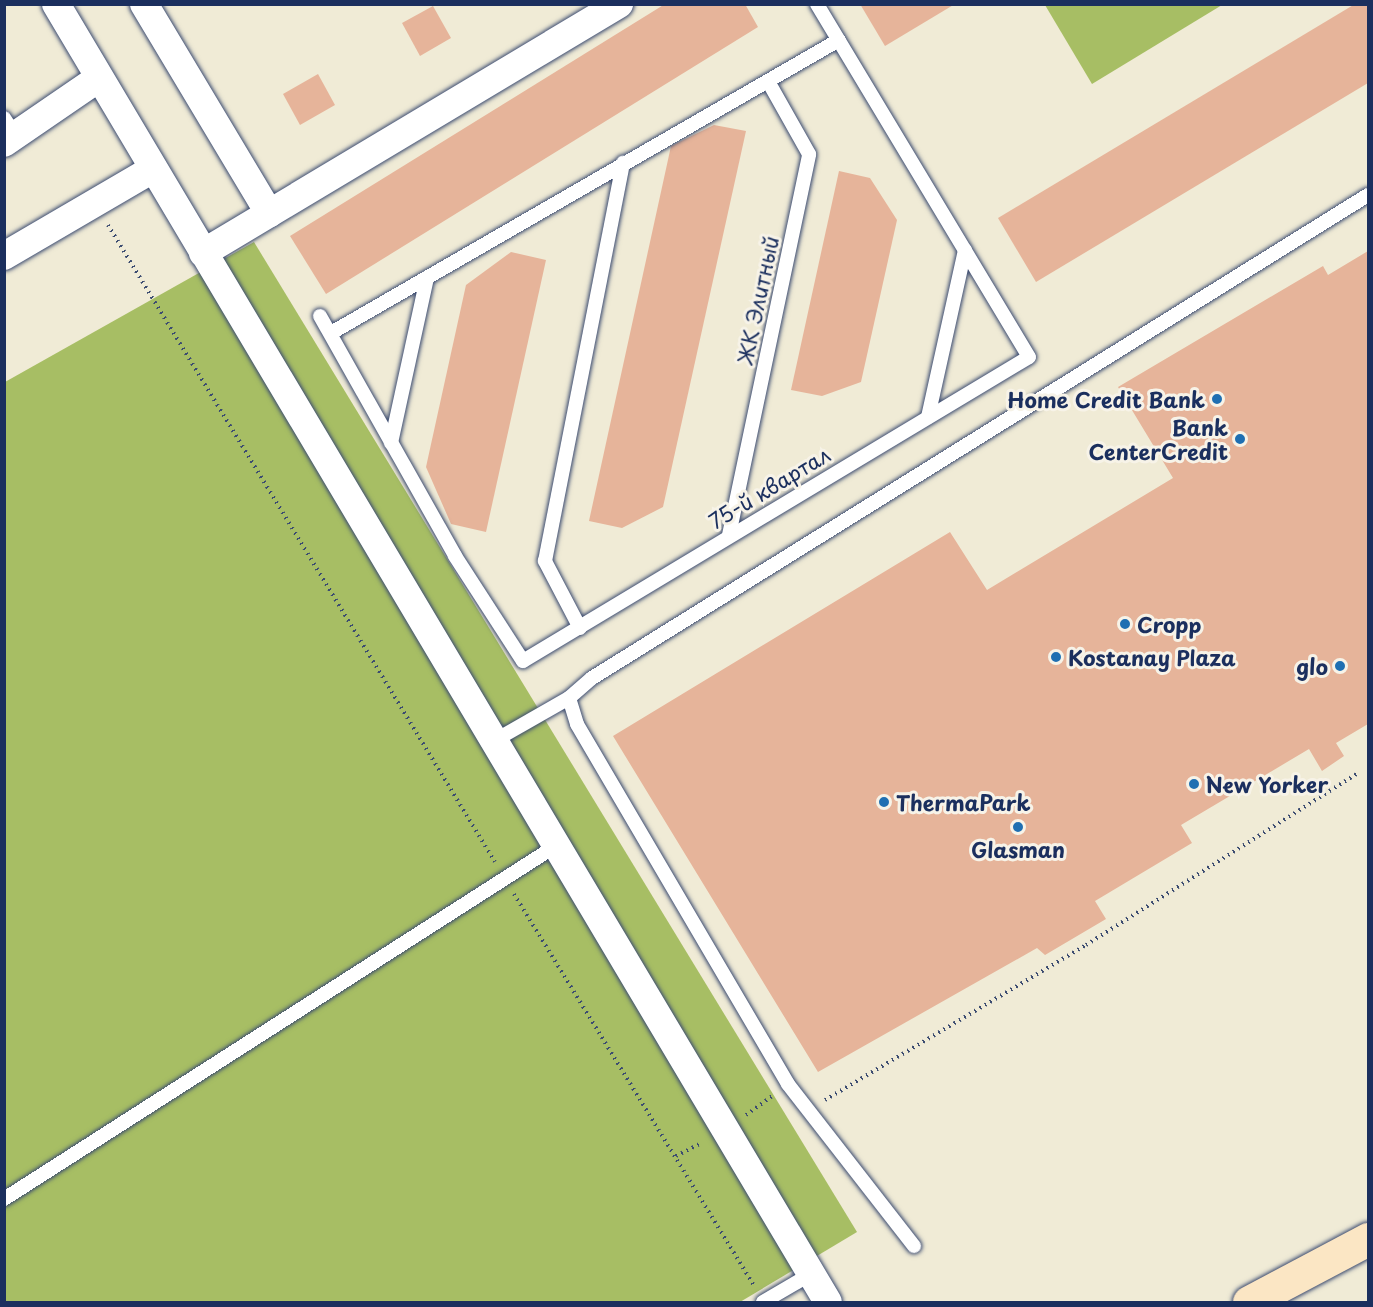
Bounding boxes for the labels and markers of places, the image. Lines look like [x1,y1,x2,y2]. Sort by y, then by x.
place label: Home Credit Bank [1008,386,1205,412]
marker: Home Credit Bank [1210,392,1224,406]
place label: Bank CenterCredit [1088,414,1228,464]
marker: Bank CenterCredit [1233,432,1247,446]
place label: Cropp [1137,611,1201,637]
marker: Cropp [1118,617,1132,631]
place label: Kostanay Plaza [1068,644,1236,670]
marker: Kostanay Plaza [1049,650,1063,664]
place label: glo [1296,653,1328,679]
marker: glo [1333,659,1347,673]
place label: New Yorker [1206,771,1329,797]
marker: New Yorker [1187,777,1201,791]
place label: ThermaPark [896,789,1031,815]
marker: ThermaPark [877,795,891,809]
marker: Glasman [1011,820,1025,834]
place label: Glasman [971,836,1065,862]

